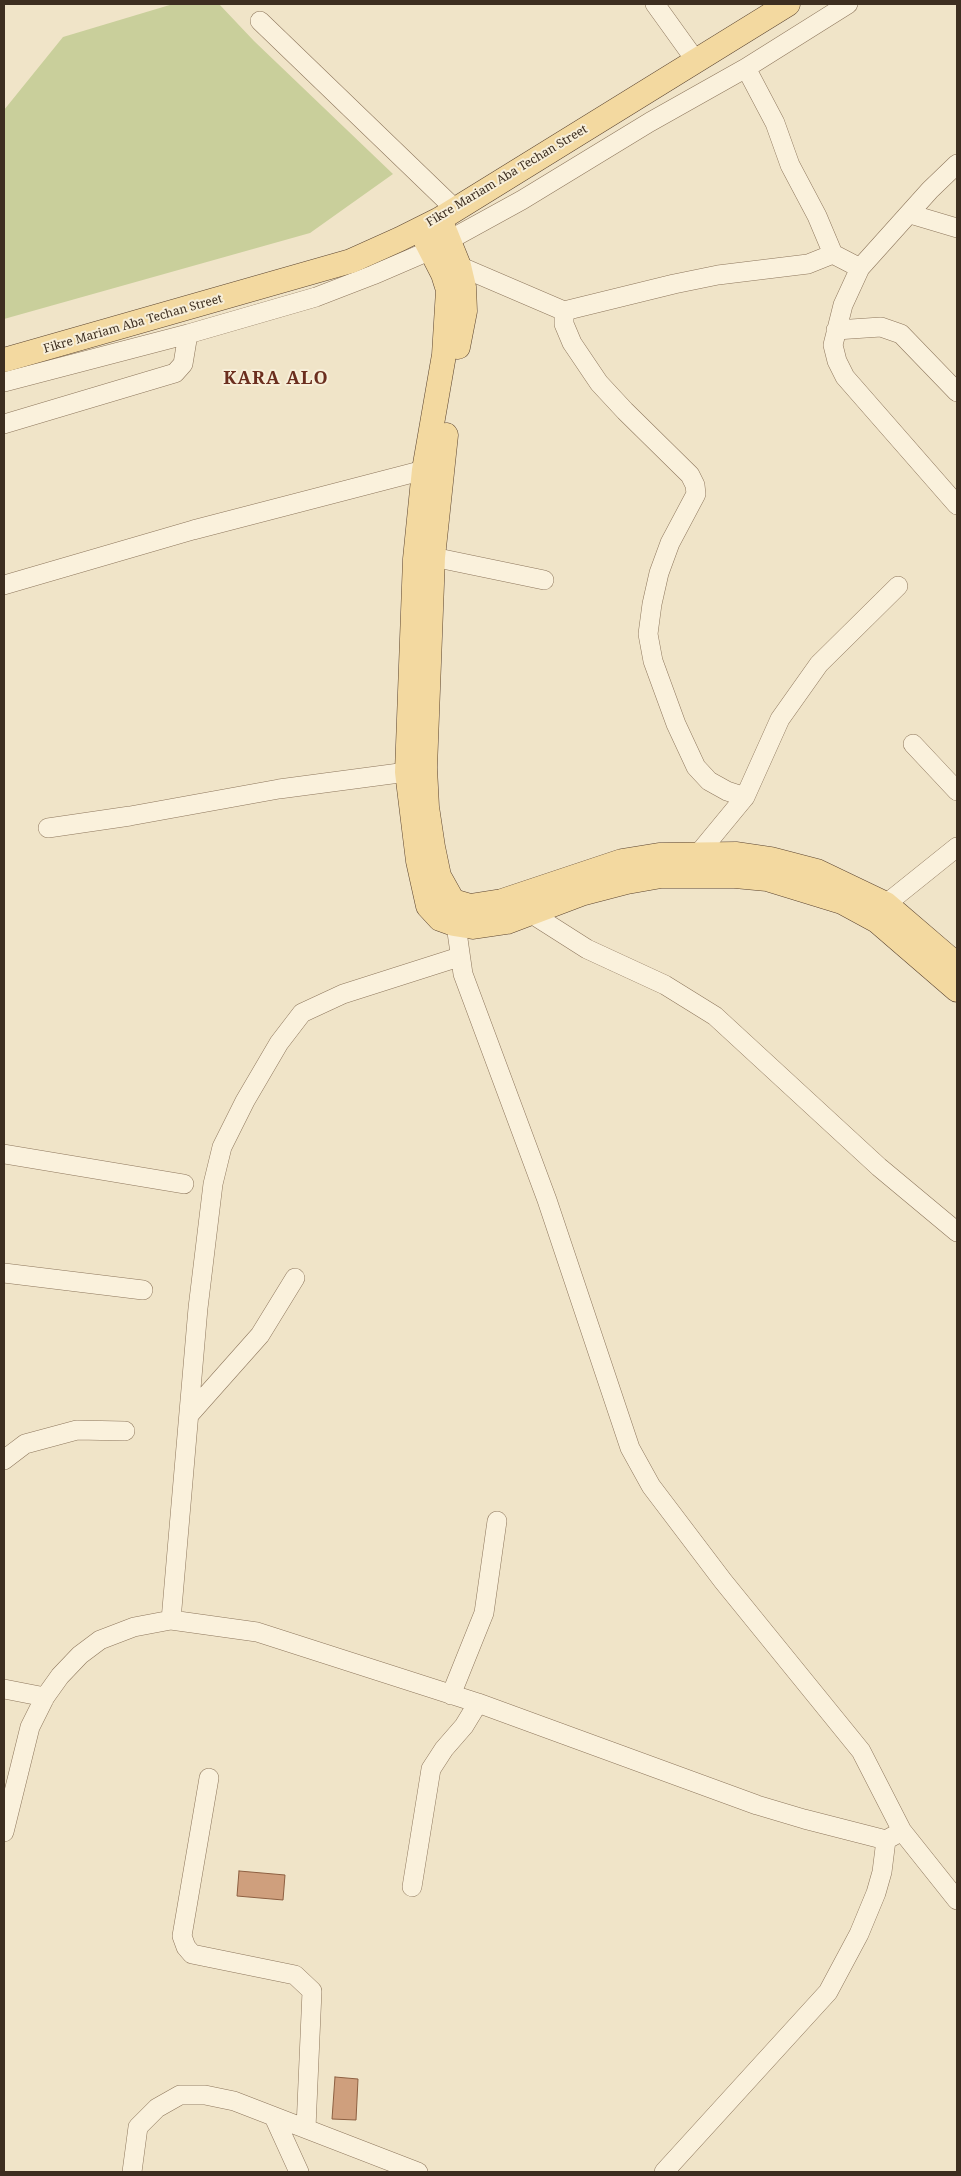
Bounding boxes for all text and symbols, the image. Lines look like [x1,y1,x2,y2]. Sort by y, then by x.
street label: Fikre Mariam Aba Techan Street [424,122,590,230]
street label: Fikre Mariam Aba Techan Street [42,292,224,356]
district label: KARA ALO [222,368,330,390]

